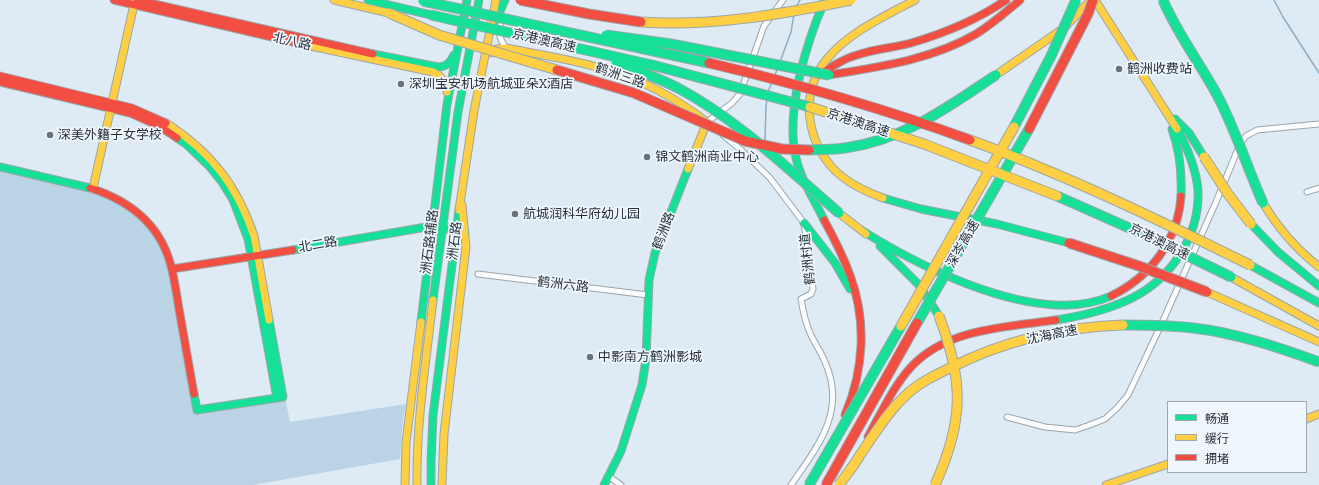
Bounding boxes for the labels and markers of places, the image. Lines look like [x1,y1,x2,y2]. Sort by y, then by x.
place label: 鹤洲收费站 [1127,61,1192,77]
marker: 鹤洲收费站 [1114,64,1124,74]
place label: 深圳宝安机场航城亚朵X酒店 [409,76,573,92]
marker: 深圳宝安机场航城亚朵X酒店 [396,79,406,89]
place label: 深美外籍子女学校 [58,127,162,143]
marker: 深美外籍子女学校 [45,130,55,140]
place label: 锦文鹤洲商业中心 [655,149,759,165]
marker: 锦文鹤洲商业中心 [642,152,652,162]
place label: 航城润科华府幼儿园 [523,206,640,222]
marker: 航城润科华府幼儿园 [510,209,520,219]
place label: 中影南方鹤洲影城 [598,349,702,365]
marker: 中影南方鹤洲影城 [585,352,595,362]

